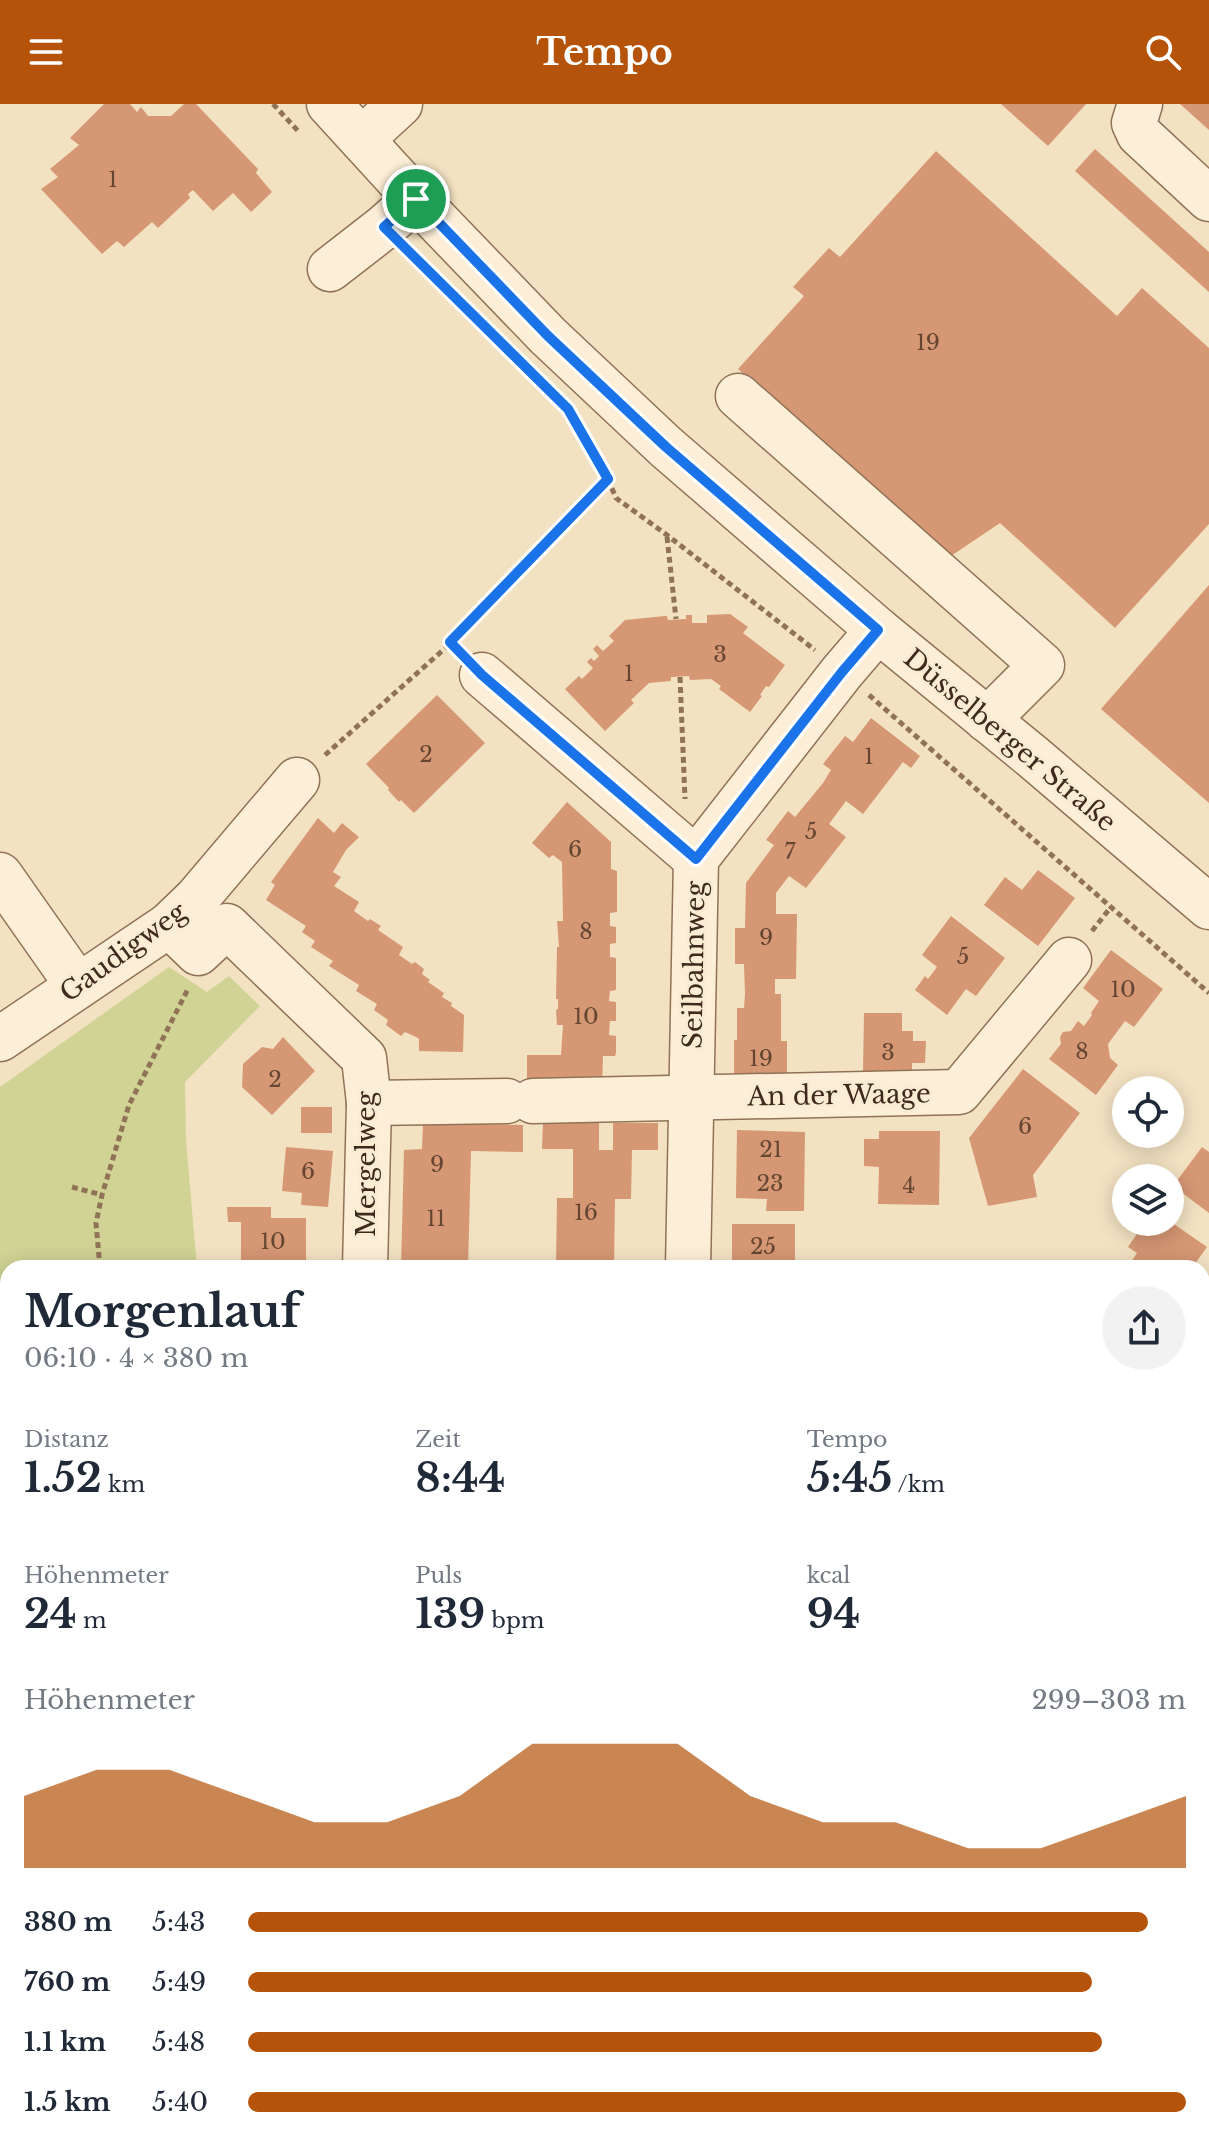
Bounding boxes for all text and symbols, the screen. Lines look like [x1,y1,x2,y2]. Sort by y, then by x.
icon: menu [24,30,68,74]
text: Tempo [536,30,673,75]
icon: search [1141,30,1185,74]
pin [382,165,450,233]
house number: 1 [108,166,118,193]
icon: arrive [394,177,438,221]
house number: 19 [916,329,940,356]
house number: 3 [713,641,727,668]
street label: Düsselberger Straße [897,642,1123,838]
house number: 1 [624,660,634,687]
house number: 2 [419,741,433,768]
house number: 1 [864,743,874,770]
house number: 5 [805,818,817,845]
house number: 6 [568,836,582,863]
house number: 7 [784,838,796,865]
street label: Seilbahnweg [677,880,711,1049]
street label: Gaudigweg [53,895,193,1009]
house number: 8 [579,918,593,945]
house number: 9 [759,924,773,951]
house number: 5 [957,943,969,970]
house number: 10 [1110,976,1136,1003]
house number: 10 [573,1003,599,1030]
house number: 8 [1075,1038,1089,1065]
house number: 3 [881,1039,895,1066]
house number: 19 [749,1045,773,1072]
house number: 2 [268,1066,282,1093]
map controls [1112,1076,1184,1236]
button: locate [1112,1076,1184,1148]
street label: An der Waage [746,1077,931,1113]
street label: Mergelweg [350,1091,382,1237]
house number: 6 [1018,1113,1032,1140]
house number: 21 [759,1136,783,1163]
house number: 9 [430,1151,444,1178]
house number: 6 [301,1158,315,1185]
button: layers [1112,1164,1184,1236]
house number: 23 [756,1170,784,1197]
house number: 4 [903,1172,915,1199]
house number: 16 [574,1199,598,1226]
house number: 11 [426,1205,446,1232]
house number: 10 [260,1228,286,1255]
house number: 25 [750,1233,776,1260]
text: Morgenlauf [24,1284,300,1339]
button: share [1102,1286,1186,1370]
text: 06:10 · 4 × 380 m [24,1342,249,1374]
text: Distanz [24,1426,109,1453]
text: Zeit [415,1426,461,1453]
text: Tempo [807,1426,888,1453]
text: 1.52 [24,1453,102,1503]
text: 8:44 [415,1453,505,1503]
text: 5:45 [807,1453,892,1503]
text: km [102,1471,145,1498]
text: /km [892,1471,945,1498]
text: Höhenmeter [24,1562,169,1589]
text: Puls [415,1562,462,1589]
text: kcal [807,1562,851,1589]
text: 24 [24,1589,77,1639]
text: 139 [415,1589,485,1639]
text: 94 [807,1589,860,1639]
text: m [77,1607,107,1634]
text: bpm [485,1607,544,1634]
text: Höhenmeter [24,1684,195,1716]
text: 299–303 m [1032,1684,1186,1716]
text: 380 m [24,1906,112,1938]
text: 5:43 [152,1906,205,1938]
text: 760 m [24,1966,110,1998]
text: 5:49 [152,1966,206,1998]
text: 1.1 km [24,2026,106,2058]
text: 5:48 [152,2026,205,2058]
text: 1.5 km [24,2086,111,2118]
text: 5:40 [152,2086,208,2118]

